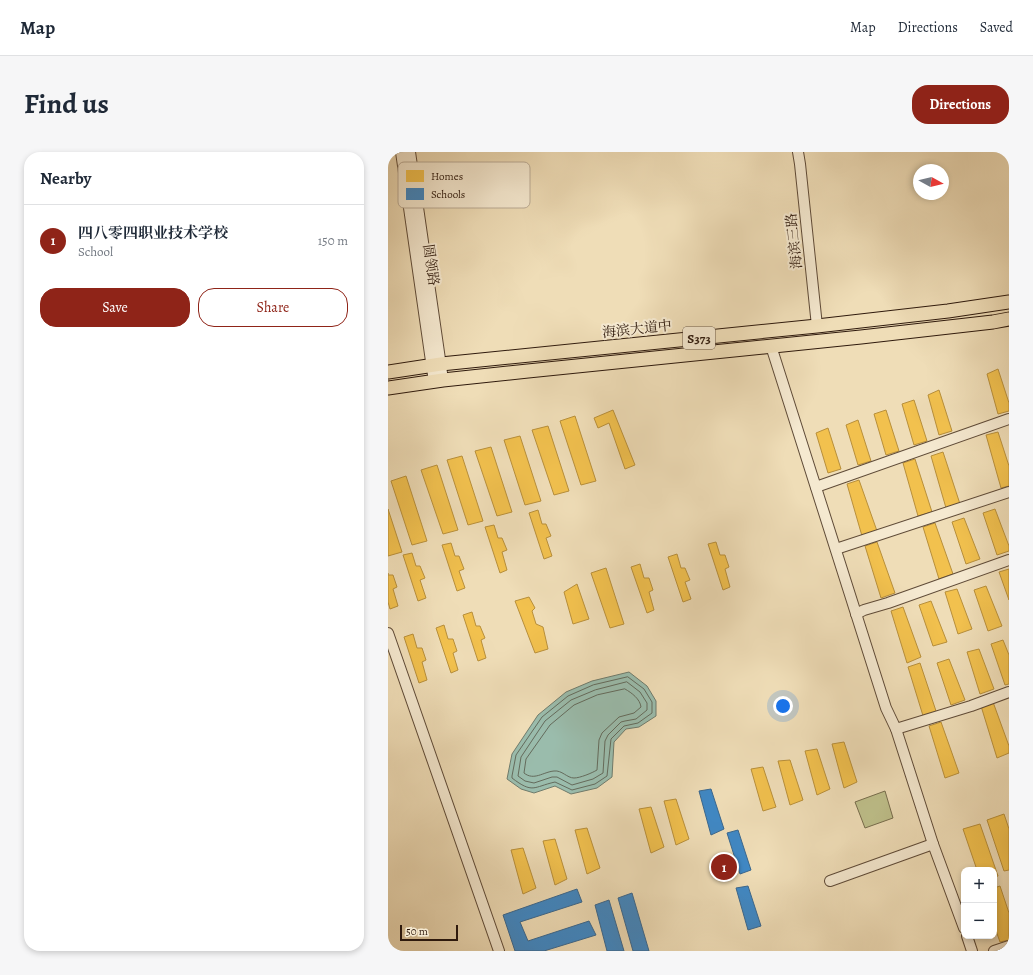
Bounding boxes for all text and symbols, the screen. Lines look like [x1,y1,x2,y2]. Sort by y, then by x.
text: Map [20,15,55,41]
text: Map [850,18,876,37]
text: Directions [898,18,958,37]
text: Saved [980,18,1013,37]
text: Find us [24,85,109,123]
button: Directions [912,85,1009,124]
legend [398,162,530,208]
north arrow [913,164,949,200]
text: Nearby [40,167,91,190]
text: Homes [431,169,463,184]
text: Schools [431,187,465,202]
street label: 海滨三路 [782,212,806,270]
text: 四八零四职业技术学校 [78,223,228,243]
text: 1 [51,232,55,249]
text: 150 m [318,232,348,249]
text: School [78,243,113,260]
street label: 圆领路 [419,243,443,287]
button: Save [40,288,190,327]
button: Share [198,288,348,327]
street label: 海滨大道中 [601,316,673,342]
road number: S373 [683,327,715,349]
your location [773,696,793,716]
pin: 1 [711,852,737,882]
map controls [961,867,997,939]
button: + [961,867,997,903]
button: − [961,903,997,939]
scale bar [400,923,458,942]
text: 50 m [406,924,428,939]

